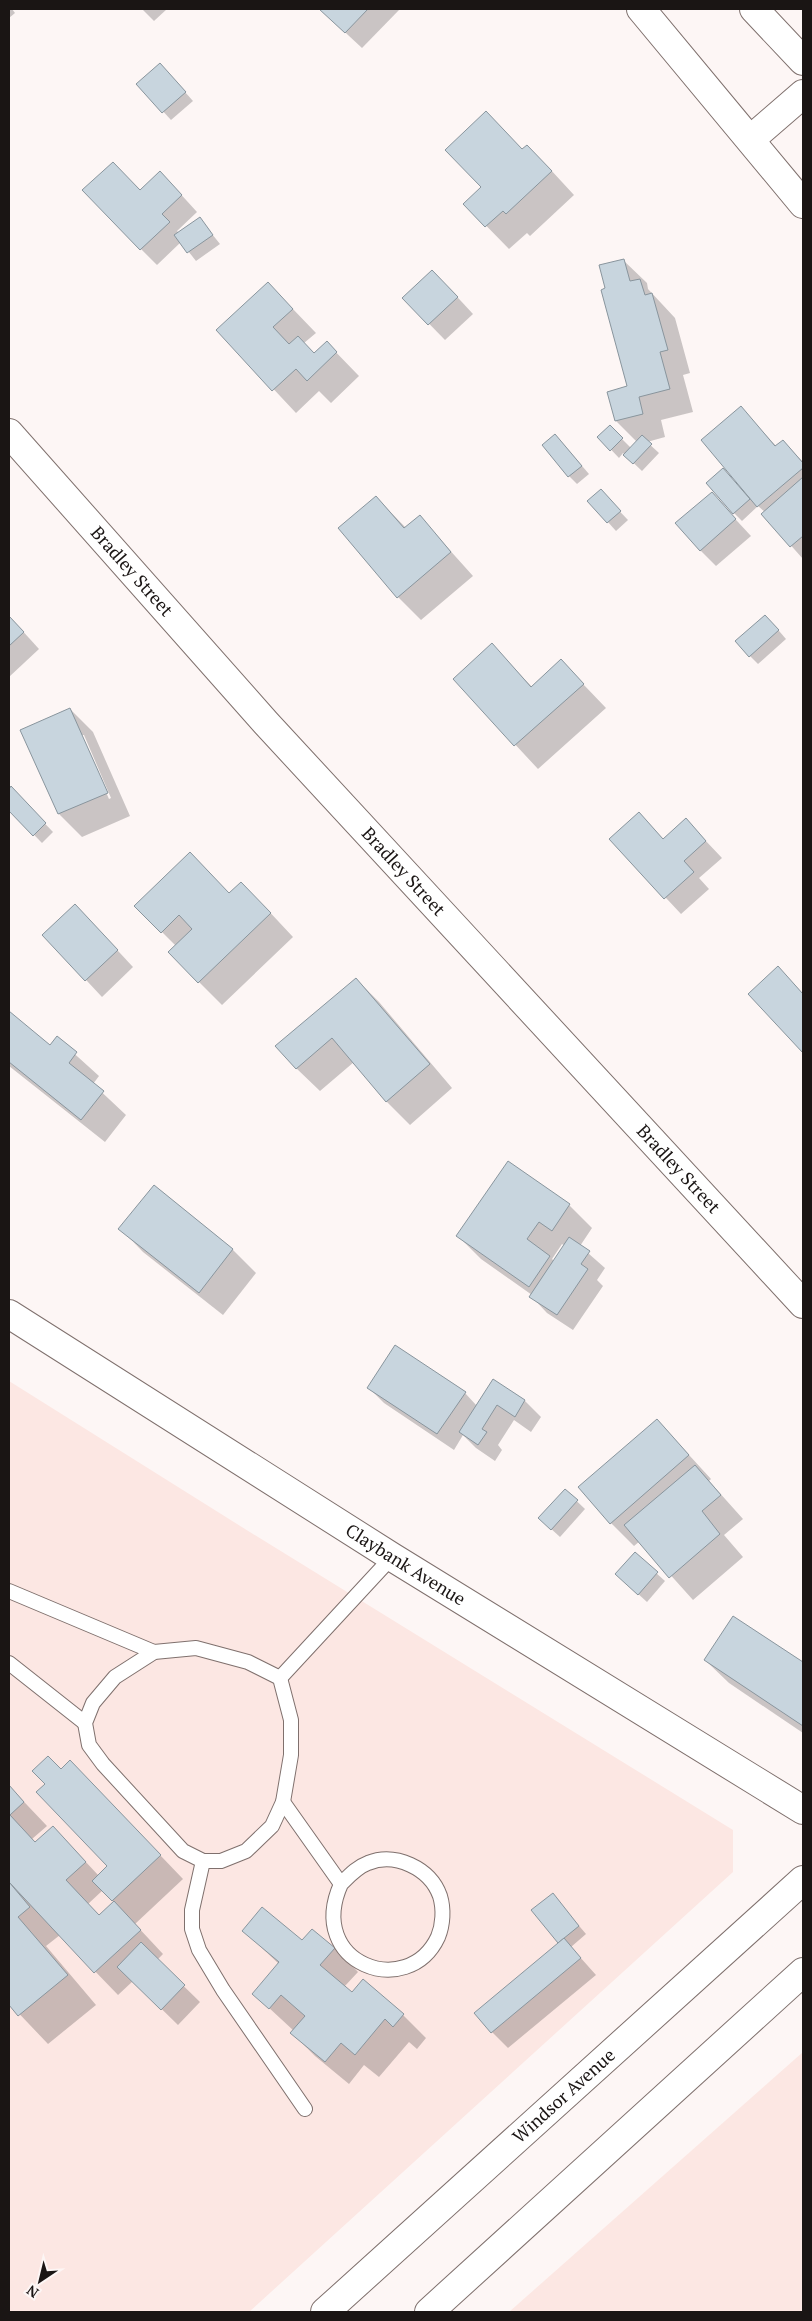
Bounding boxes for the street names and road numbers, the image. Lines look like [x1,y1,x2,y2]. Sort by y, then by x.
street label: Bradley Street [86,521,179,621]
street label: Bradley Street [357,821,451,921]
street label: Bradley Street [632,1119,726,1218]
street label: Claybank Avenue [341,1518,470,1610]
street label: Windsor Avenue [507,2043,620,2148]

